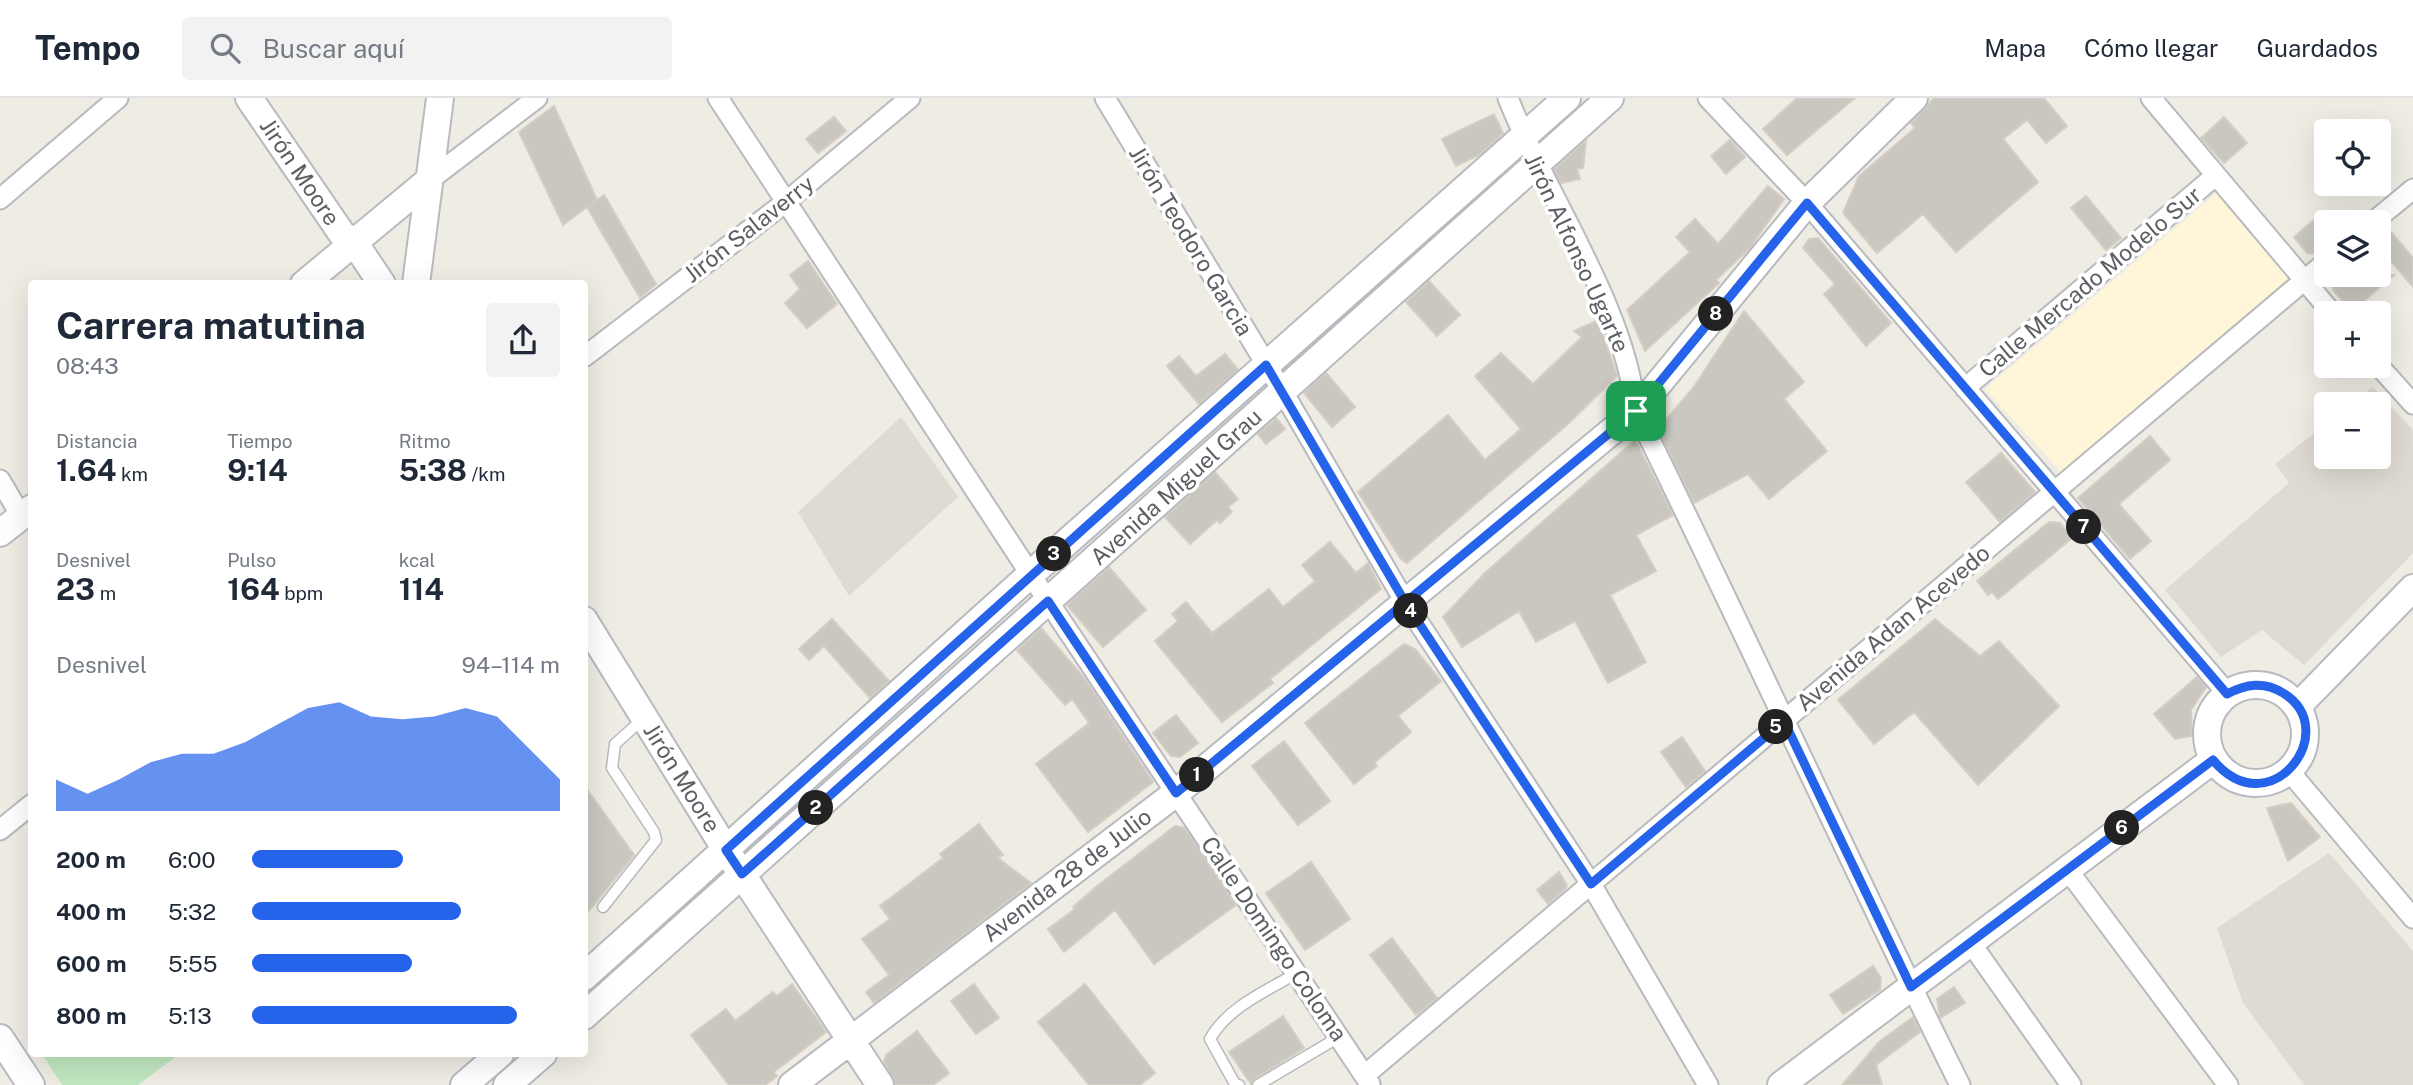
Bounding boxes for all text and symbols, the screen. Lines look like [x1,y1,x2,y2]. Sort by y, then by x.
search box [182,17,672,80]
text: Tempo [35,29,140,67]
icon: search [206,29,244,67]
text: Buscar aquí [262,33,404,64]
text: Mapa [1984,34,2046,62]
text: Cómo llegar [2084,34,2218,62]
text: Guardados [2256,34,2378,62]
street label: Jirón Moore [255,113,346,230]
map controls [2314,119,2391,469]
button: locate [2314,119,2391,196]
street label: Jirón Teodoro Garcia [1124,141,1259,341]
street label: Jirón Alfonso Ugarte [1520,149,1635,356]
street label: Jirón Salaverry [678,169,819,288]
street label: Calle Mercado Modelo Sur [1973,181,2206,383]
button: layers [2314,210,2391,287]
pin: 8 [1698,296,1734,332]
button: + [2314,301,2391,378]
text: 8 [1709,302,1722,324]
text: Carrera matutina [56,303,366,348]
button: share [486,303,560,377]
text: 08:43 [56,352,119,379]
pin [1606,381,1666,441]
icon: arrive [1617,392,1655,430]
button: − [2314,392,2391,469]
street label: Avenida Miguel Grau [1085,403,1267,571]
text: Distancia [56,430,138,452]
text: Tiempo [227,430,293,452]
text: Ritmo [399,430,451,452]
text: 1.64 [56,452,116,488]
text: 9:14 [227,452,288,488]
text: 5:38 [399,452,467,488]
text: km [116,463,148,485]
text: /km [467,463,505,485]
pin: 7 [2066,510,2102,544]
text: 7 [2078,515,2089,537]
pin: 3 [1036,536,1072,572]
street label: Avenida Adan Acevedo [1791,539,1995,716]
text: 3 [1047,542,1060,564]
text: Desnivel [56,549,131,571]
text: Pulso [227,549,276,571]
text: kcal [399,549,435,571]
text: 23 [56,571,95,607]
text: 164 [227,571,280,607]
text: 114 [399,571,444,607]
text: m [95,582,116,604]
text: bpm [280,582,323,604]
pin: 4 [1394,594,1428,628]
text: 4 [1404,599,1417,621]
text: Desnivel [56,651,147,678]
text: 94–114 m [462,651,560,678]
pin: 5 [1758,710,1794,744]
text: 5 [1769,715,1782,737]
street label: Jirón Moore [638,718,727,837]
pin: 1 [1180,758,1214,792]
text: 1 [1192,763,1201,785]
pin: 2 [798,790,834,826]
text: 2 [809,796,822,818]
street label: Avenida 28 de Julio [977,802,1156,947]
pin: 6 [2104,810,2140,846]
text: 6 [2115,816,2128,838]
street label: Calle Domingo Coloma [1196,831,1353,1046]
text: 200 m [56,846,126,873]
text: 6:00 [168,846,216,873]
text: 400 m [56,898,126,925]
text: 5:32 [168,898,216,925]
text: 600 m [56,950,126,977]
text: 5:55 [168,950,217,977]
text: 800 m [56,1002,127,1029]
text: 5:13 [168,1002,212,1029]

